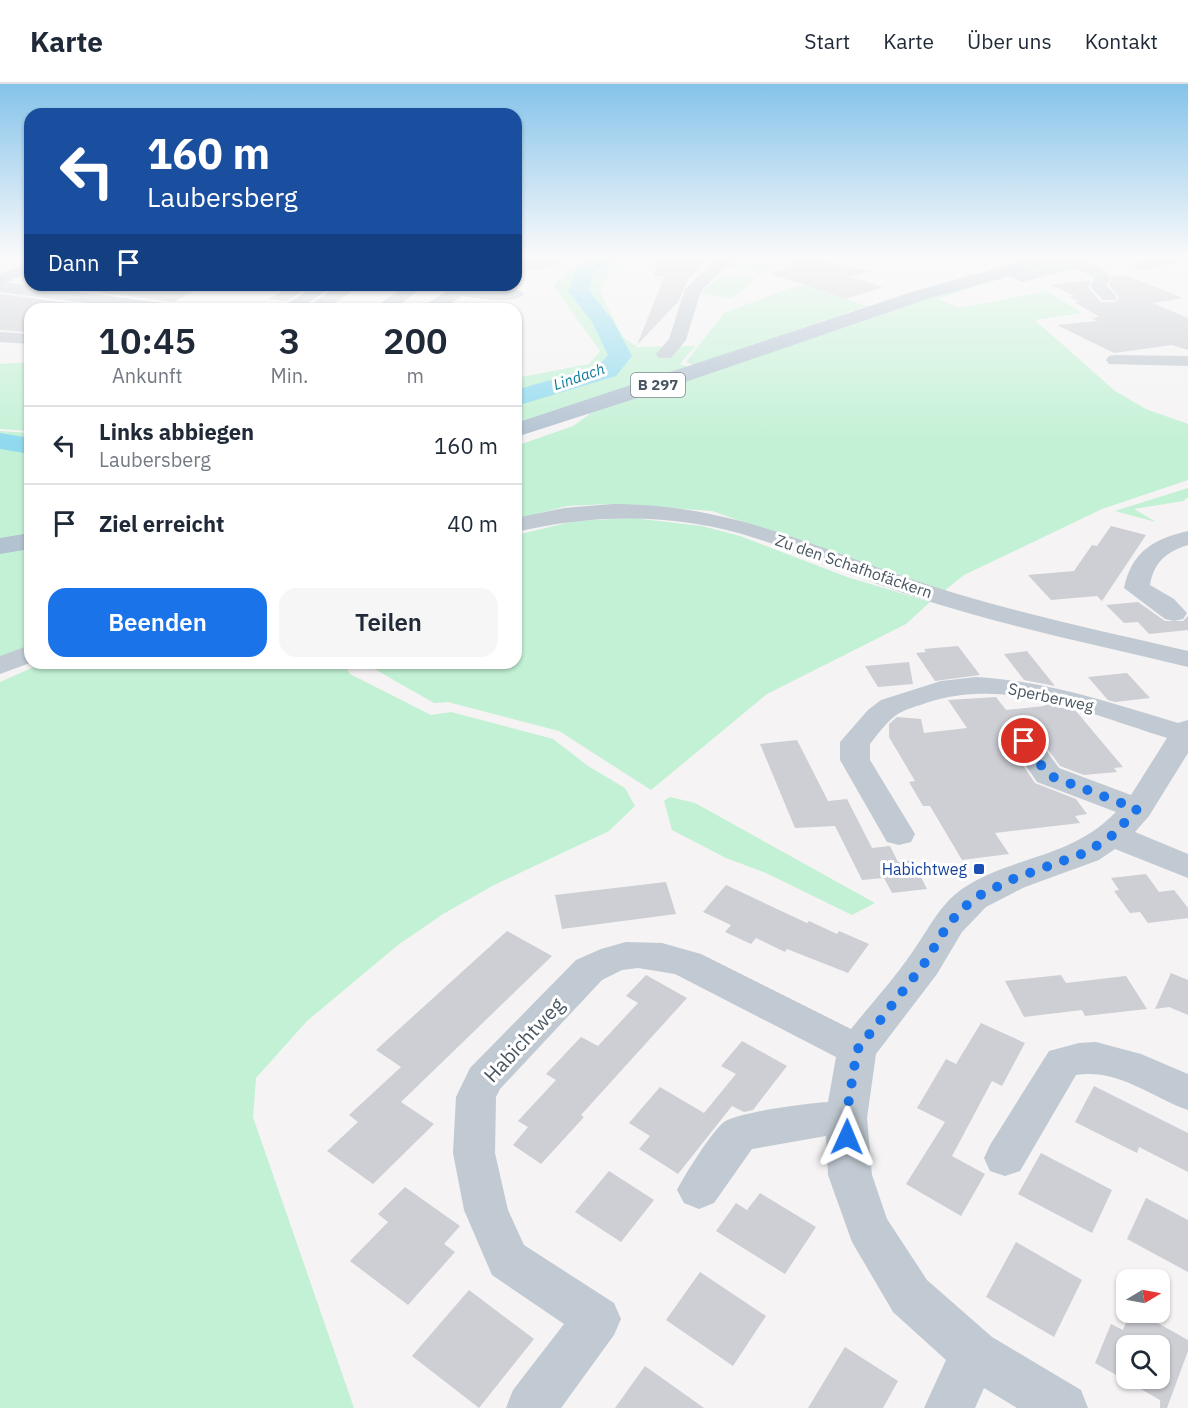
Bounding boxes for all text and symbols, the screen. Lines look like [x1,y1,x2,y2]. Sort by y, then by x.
text: Karte [30,23,103,60]
text: Start [804,27,850,55]
text: Karte [883,27,934,55]
text: Über uns [967,27,1052,55]
text: Kontakt [1085,27,1158,55]
text: 160 m [147,126,270,181]
icon: left [48,132,126,210]
text: Laubersberg [147,179,298,214]
icon: arrive [112,246,145,279]
text: Dann [48,248,100,277]
text: 10:45 [98,317,196,364]
text: 3 [279,317,300,364]
text: 200 [383,317,448,364]
water label: Lindach [551,359,607,394]
text: Ankunft [112,362,183,389]
text: Min. [271,362,309,389]
text: m [407,362,424,389]
road number: B 297 [631,373,685,397]
text: Links abbiegen [99,417,254,446]
icon: left [48,429,81,462]
text: 160 m [434,431,498,460]
text: Laubersberg [99,446,211,473]
icon: arrive [48,507,81,540]
text: Ziel erreicht [99,509,224,538]
text: 40 m [447,509,498,538]
street label: Zu den Schafhofäckern [773,530,935,602]
button: Beenden [48,588,267,657]
button: Teilen [279,588,498,657]
street label: Sperberweg [1007,678,1096,716]
pin [998,715,1049,766]
icon: arrive [1007,724,1040,757]
place label: Habichtweg [882,859,968,879]
marker: Habichtweg [972,862,986,876]
street label: Habichtweg [477,991,570,1088]
position arrow [815,1105,879,1169]
north arrow [1116,1269,1170,1323]
map controls [1116,1269,1170,1389]
button: search [1116,1335,1170,1389]

